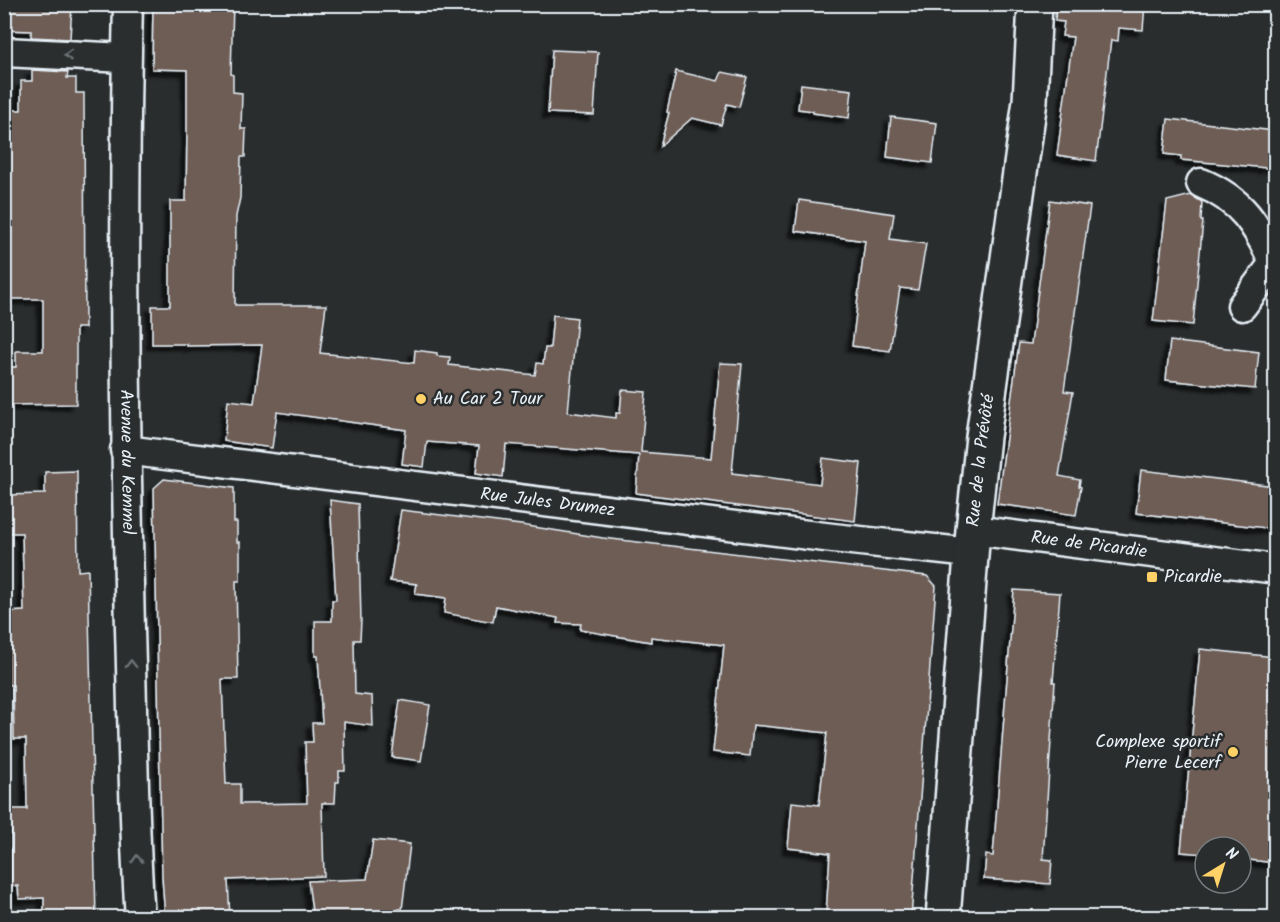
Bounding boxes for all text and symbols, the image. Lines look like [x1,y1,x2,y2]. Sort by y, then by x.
one-way arrow [64,49,73,62]
place label: Au Car 2 Tour [433,385,543,414]
street label: Avenue du Kemmel [111,389,142,535]
street label: Rue de la Prévôté [959,391,1003,528]
marker: Au Car 2 Tour [414,392,428,406]
street label: Rue Jules Drumez [479,480,617,525]
street label: Rue de Picardie [1029,523,1149,567]
place label: Picardie [1164,563,1222,592]
marker: Picardie [1145,570,1159,584]
one-way arrow [125,660,137,669]
place label: Complexe sportif Pierre Lecerf [1095,728,1223,778]
marker: Complexe sportif Pierre Lecerf [1226,745,1240,759]
north arrow [1193,835,1253,895]
text: N [1220,841,1243,867]
one-way arrow [130,855,143,864]

